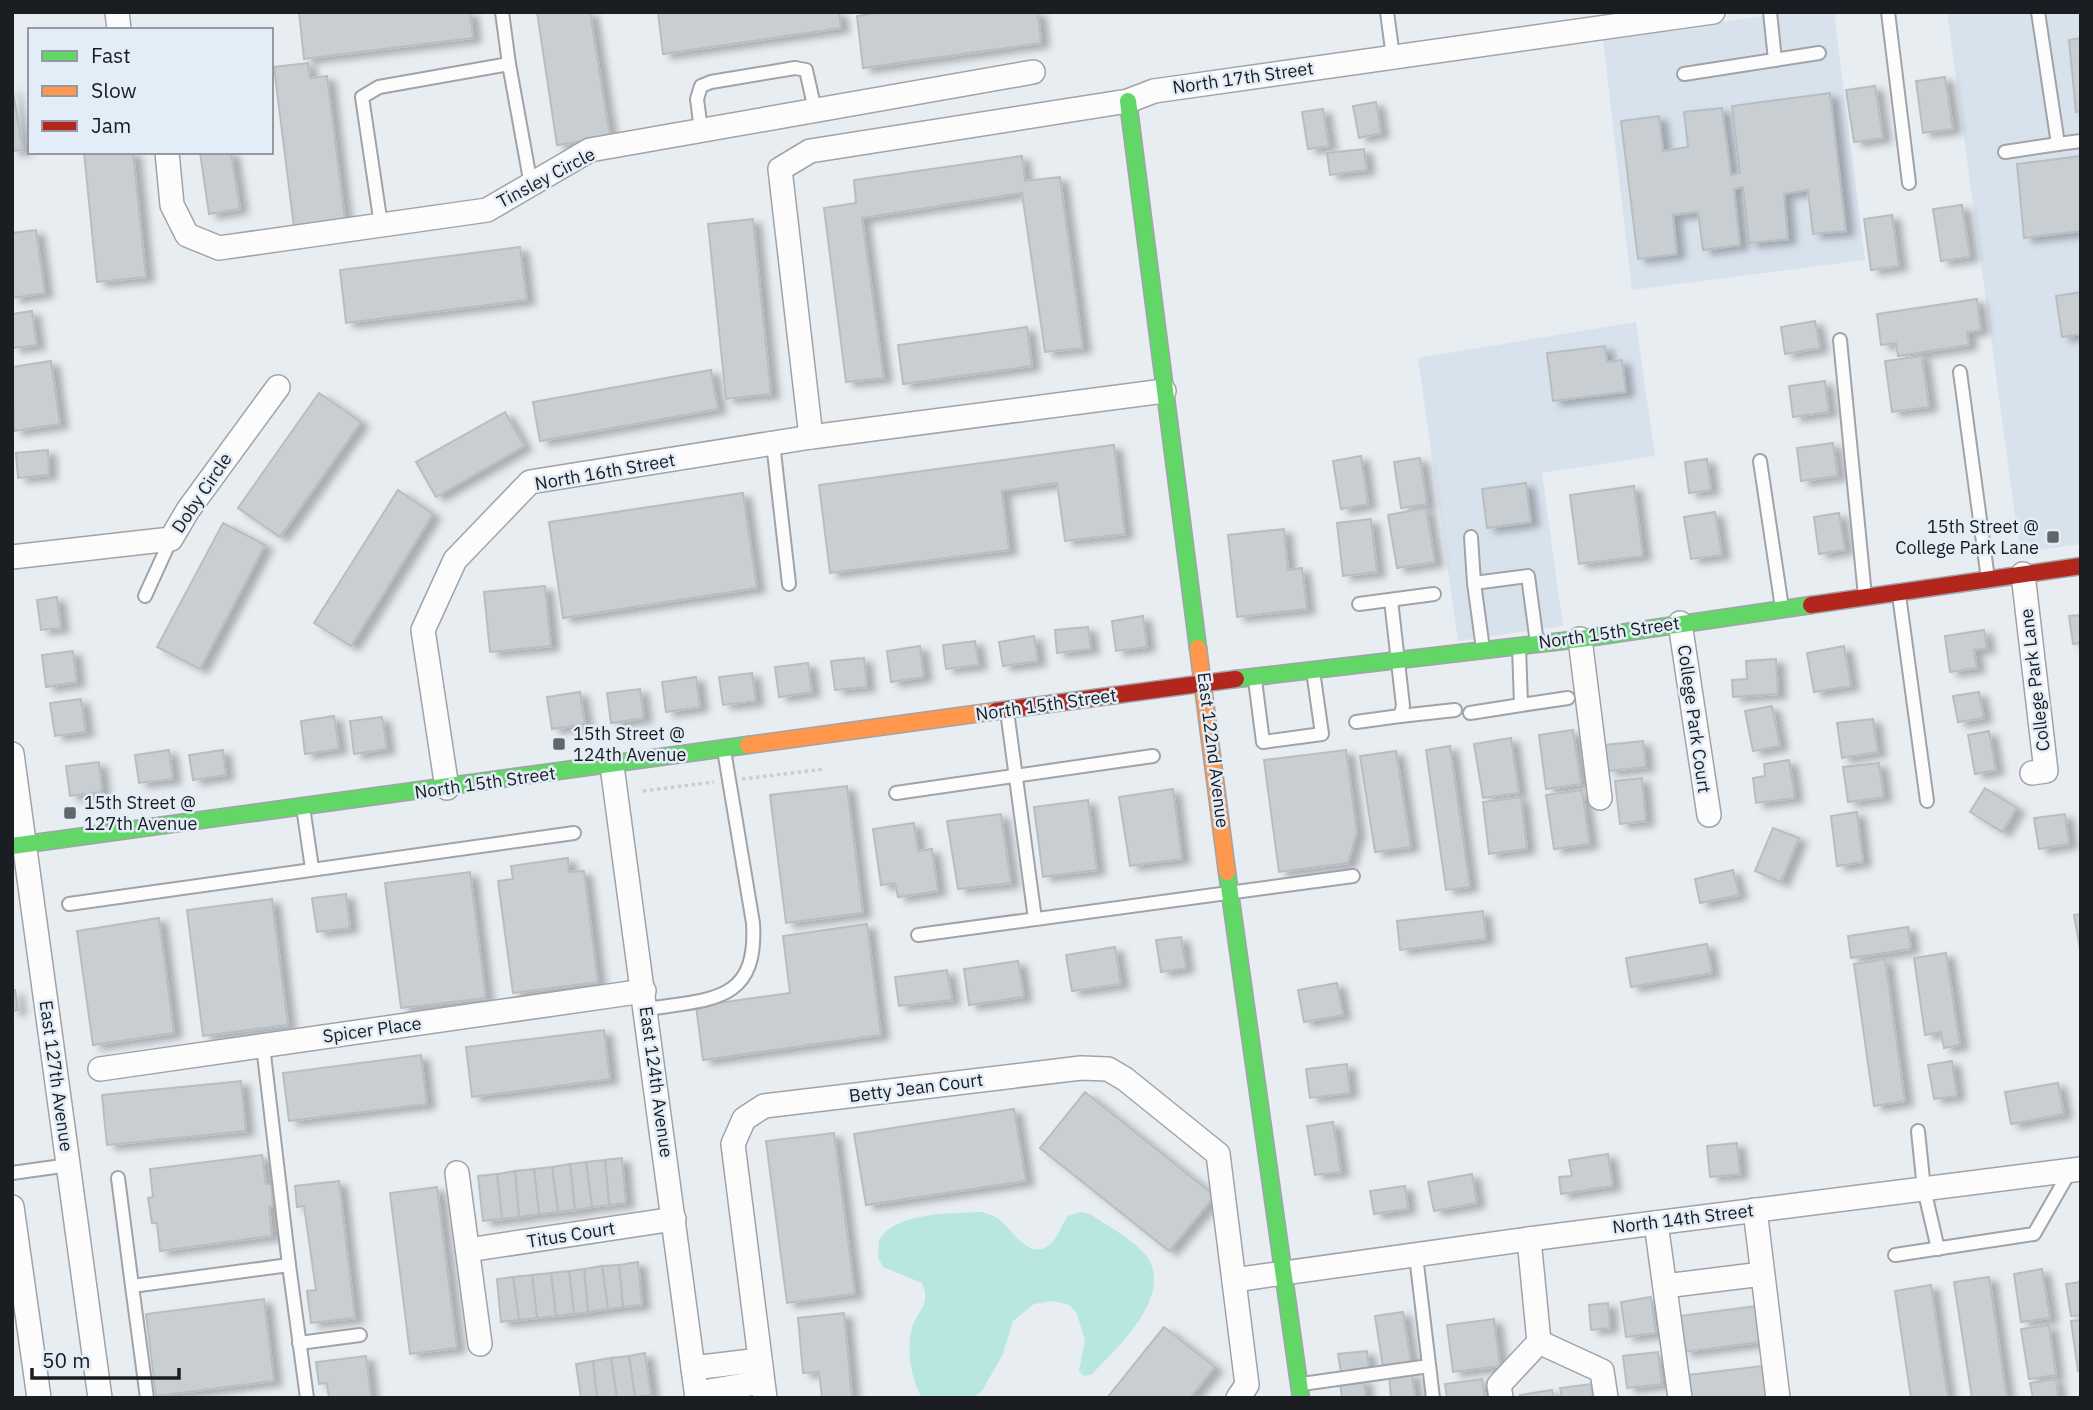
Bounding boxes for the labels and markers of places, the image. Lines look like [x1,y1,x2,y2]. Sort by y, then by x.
place label: 15th Street @ College Park Lane [1895,515,2039,559]
marker: 15th Street @ College Park Lane [2045,529,2061,545]
place label: 15th Street @ 124th Avenue [573,722,686,766]
marker: 15th Street @ 124th Avenue [551,736,567,752]
place label: 15th Street @ 127th Avenue [84,791,197,835]
marker: 15th Street @ 127th Avenue [62,805,78,821]

